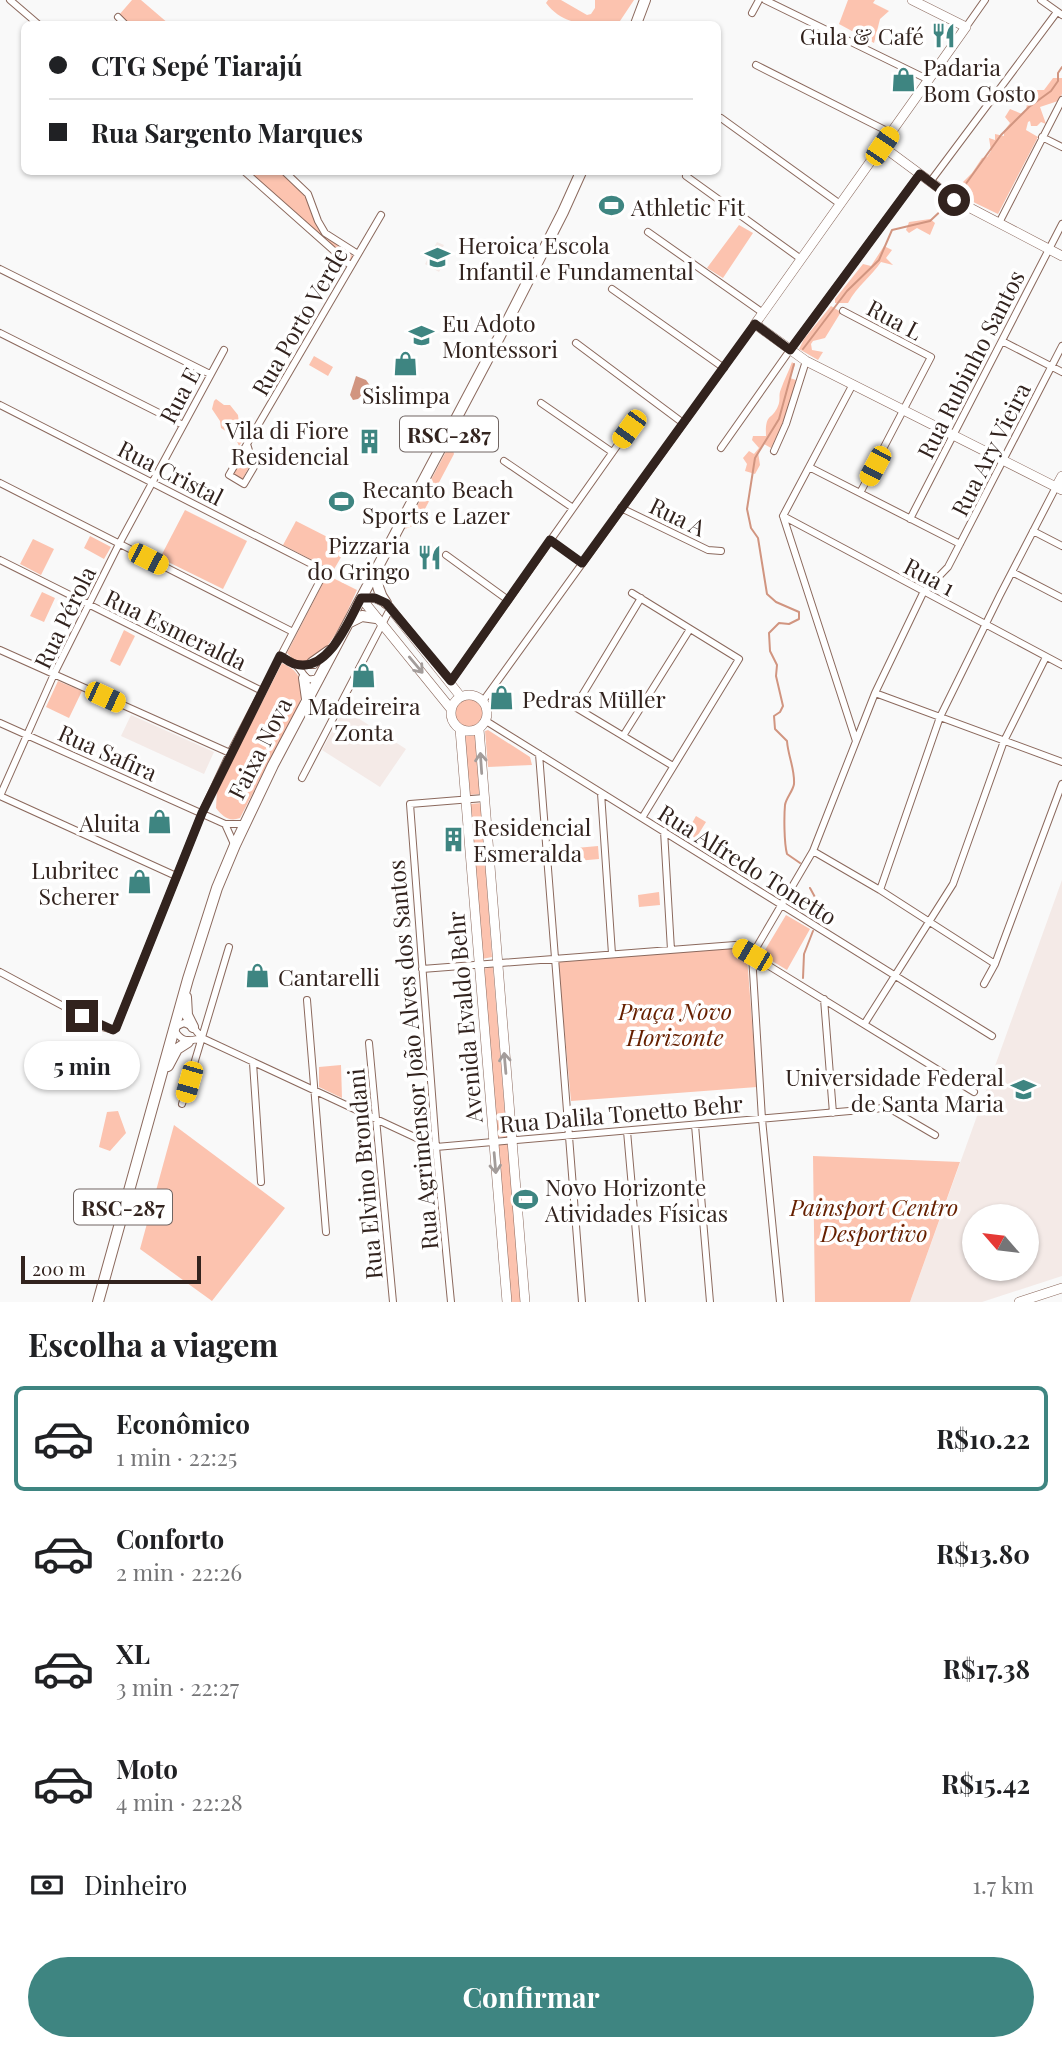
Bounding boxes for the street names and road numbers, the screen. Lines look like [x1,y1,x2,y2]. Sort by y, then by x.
street label: Rua Porto Verde [244,241,354,401]
street label: Rua Rubinho Santos [909,265,1031,463]
street label: Rua L [862,292,928,346]
street label: Rua E [151,362,207,428]
street label: Rua Ary Vieira [943,377,1037,521]
road number: RSC-287 [400,416,498,452]
street label: Rua Cristal [113,432,229,512]
street label: Rua A [645,489,712,543]
street label: Rua 1 [899,550,961,603]
street label: Rua Pérola [26,560,102,673]
street label: Rua Esmeralda [100,581,253,677]
street label: Faixa Nova [220,691,298,804]
street label: Rua Safira [54,716,163,788]
street label: Rua Alfredo Tonetto [653,797,843,931]
street label: Rua Agrimensor João Alves dos Santos [380,859,444,1251]
street label: Avenida Evaldo Behr [439,910,489,1125]
street label: Rua Elvino Brondani [339,1067,389,1281]
street label: Rua Dalila Tonetto Behr [498,1087,744,1139]
road number: RSC-287 [74,1190,172,1224]

